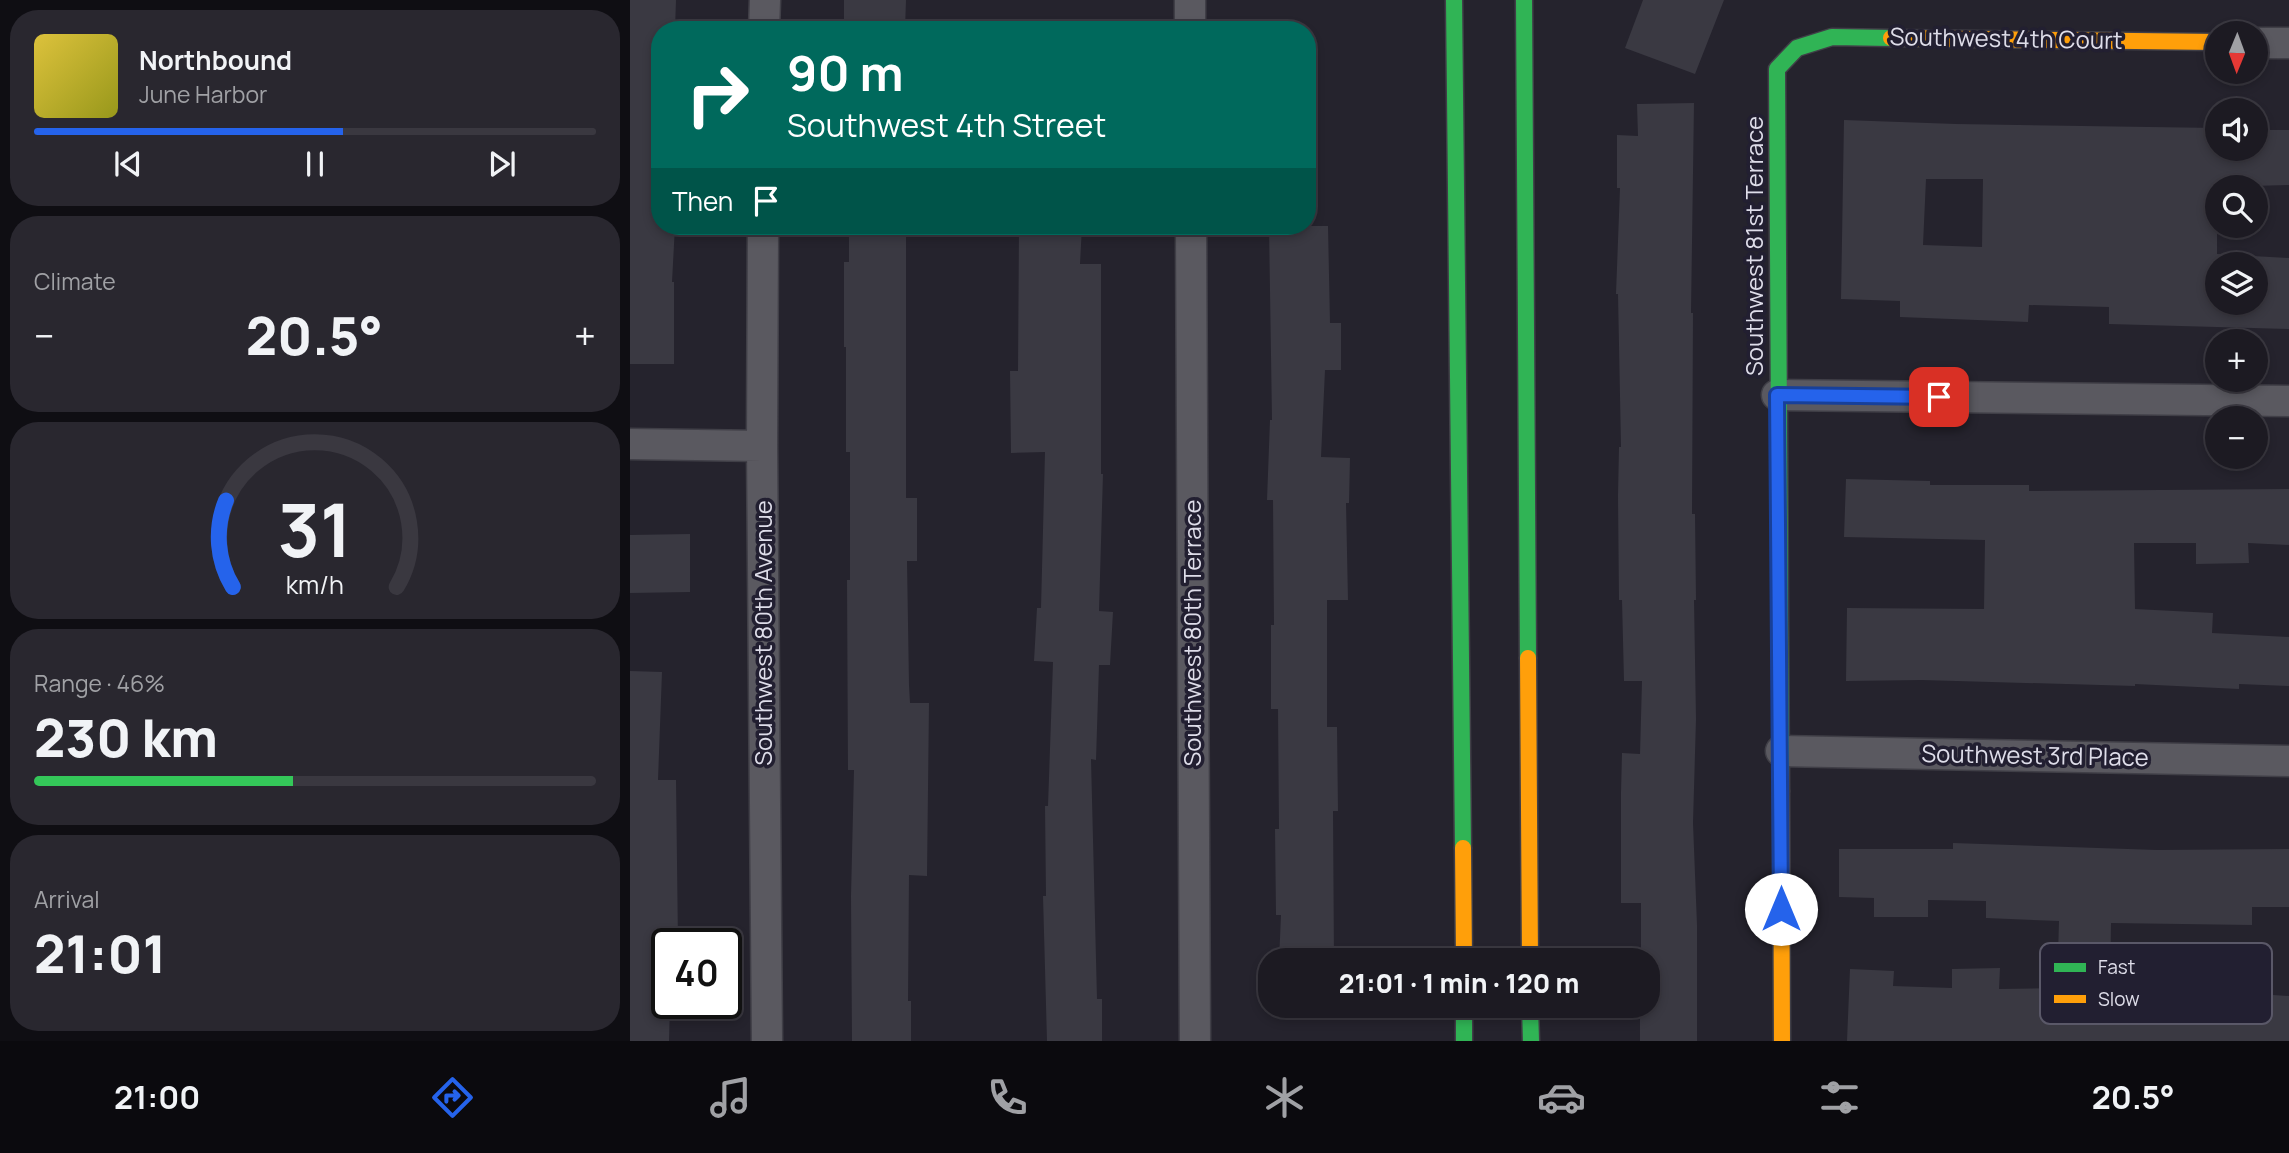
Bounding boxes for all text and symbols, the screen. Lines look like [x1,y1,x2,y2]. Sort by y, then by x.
street label: Southwest 4th Court [1889,19,2123,56]
north arrow [2205,21,2268,84]
map controls [2205,21,2268,469]
text: 90 m [787,39,904,106]
text: Northbound [139,42,292,78]
icon: right [672,49,763,140]
text: June Harbor [139,78,267,110]
button: sound [2205,98,2268,161]
text: Southwest 4th Street [787,103,1106,147]
street label: Southwest 81st Terrace [1737,116,1770,376]
icon: previous [109,145,147,183]
icon: pause [296,145,334,183]
icon: next [483,145,521,183]
button: search [2205,175,2268,238]
icon: arrive [747,182,785,220]
text: Then [672,183,733,219]
button: layers [2205,252,2268,315]
text: Climate [34,265,116,297]
text: 20.5° [246,300,383,371]
text: − [34,309,55,361]
text: + [574,309,596,361]
button: + [2205,329,2268,392]
pin [1909,367,1969,427]
icon: arrive [1920,378,1958,416]
button: − [2205,406,2268,469]
text: 31 [278,479,352,579]
street label: Southwest 80th Avenue [746,500,779,766]
street label: Southwest 80th Terrace [1175,500,1208,766]
text: km/h [286,566,344,601]
text: Range · 46% [34,667,165,699]
text: 230 km [34,702,218,773]
street label: Southwest 3rd Place [1921,736,2149,773]
position arrow [1744,872,1818,946]
text: Arrival [34,883,100,915]
text: 21:01 [34,918,166,989]
speed limit sign: 40 [651,928,742,1019]
legend [2040,943,2272,1024]
text: Fast [2098,954,2135,980]
text: 21:01 · 1 min · 120 m [1339,965,1579,1001]
text: Slow [2098,986,2140,1012]
icon: directions [428,1073,477,1122]
icon: music [706,1073,755,1122]
icon: phone [983,1073,1032,1122]
icon: climate [1260,1073,1309,1122]
icon: car [1537,1073,1586,1122]
icon: filters [1815,1073,1864,1122]
text: 21:00 [114,1075,200,1119]
text: 20.5° [2092,1075,2175,1119]

